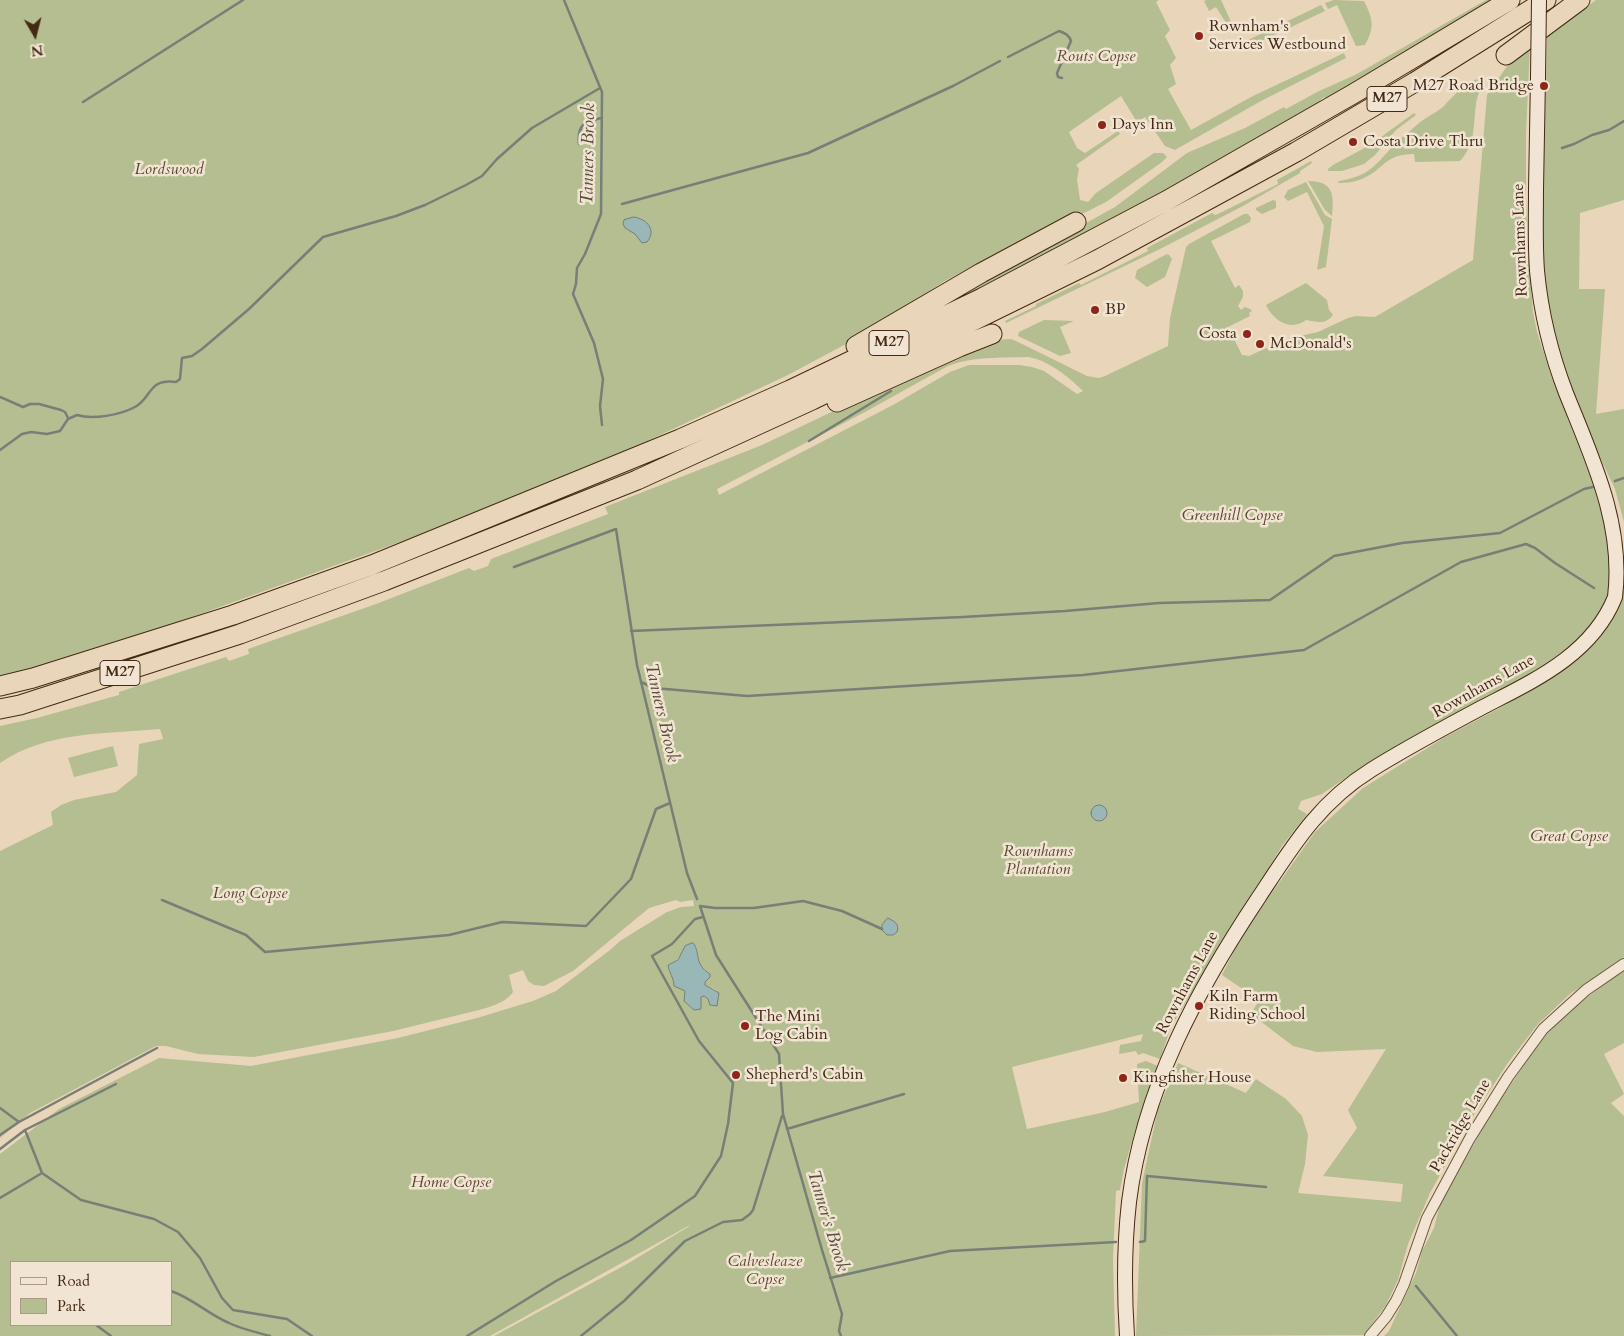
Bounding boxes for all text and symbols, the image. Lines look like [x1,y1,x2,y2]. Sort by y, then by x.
north arrow [10,10,60,60]
place label: Rownham's Services Westbound [1209,17,1346,55]
marker: Rownham's Services Westbound [1193,30,1205,42]
text: N [30,40,44,61]
park label: Routs Copse [1057,47,1135,67]
place label: M27 Road Bridge [1413,76,1534,96]
marker: M27 Road Bridge [1538,80,1550,92]
road number: M27 [1367,86,1407,112]
water label: Tanners Brook [577,103,601,205]
place label: Days Inn [1112,115,1174,135]
marker: Days Inn [1096,119,1108,131]
place label: Costa Drive Thru [1363,132,1484,152]
marker: Costa Drive Thru [1347,136,1359,148]
park label: Lordswood [135,160,203,180]
street label: Rownhams Lane [1509,183,1533,297]
place label: BP [1105,300,1125,320]
marker: BP [1089,304,1101,316]
place label: Costa [1199,324,1237,344]
marker: Costa [1241,328,1253,340]
road number: M27 [869,330,909,356]
place label: McDonald's [1270,334,1352,354]
marker: McDonald's [1254,338,1266,350]
park label: Greenhill Copse [1182,506,1282,526]
street label: Rownhams Lane [1430,651,1538,723]
road number: M27 [100,660,140,686]
water label: Tanners Brook [639,661,683,765]
park label: Great Copse [1530,827,1608,847]
park label: Rownhams Plantation [1003,842,1073,880]
park label: Long Copse [213,884,287,904]
street label: Rownhams Lane [1153,928,1223,1038]
place label: Kiln Farm Riding School [1209,987,1305,1025]
marker: Kiln Farm Riding School [1193,1000,1205,1012]
place label: The Mini Log Cabin [755,1007,828,1045]
marker: The Mini Log Cabin [739,1020,751,1032]
place label: Shepherd's Cabin [746,1065,864,1085]
place label: Kingfisher House [1133,1068,1251,1088]
marker: Shepherd's Cabin [730,1069,742,1081]
marker: Kingfisher House [1117,1072,1129,1084]
street label: Packridge Lane [1427,1076,1495,1176]
water label: Tanner's Brook [801,1168,853,1274]
park label: Home Copse [411,1173,491,1193]
park label: Calvesleaze Copse [728,1252,802,1290]
legend [10,1261,172,1326]
text: Road [57,1271,90,1291]
text: Park [57,1296,86,1316]

